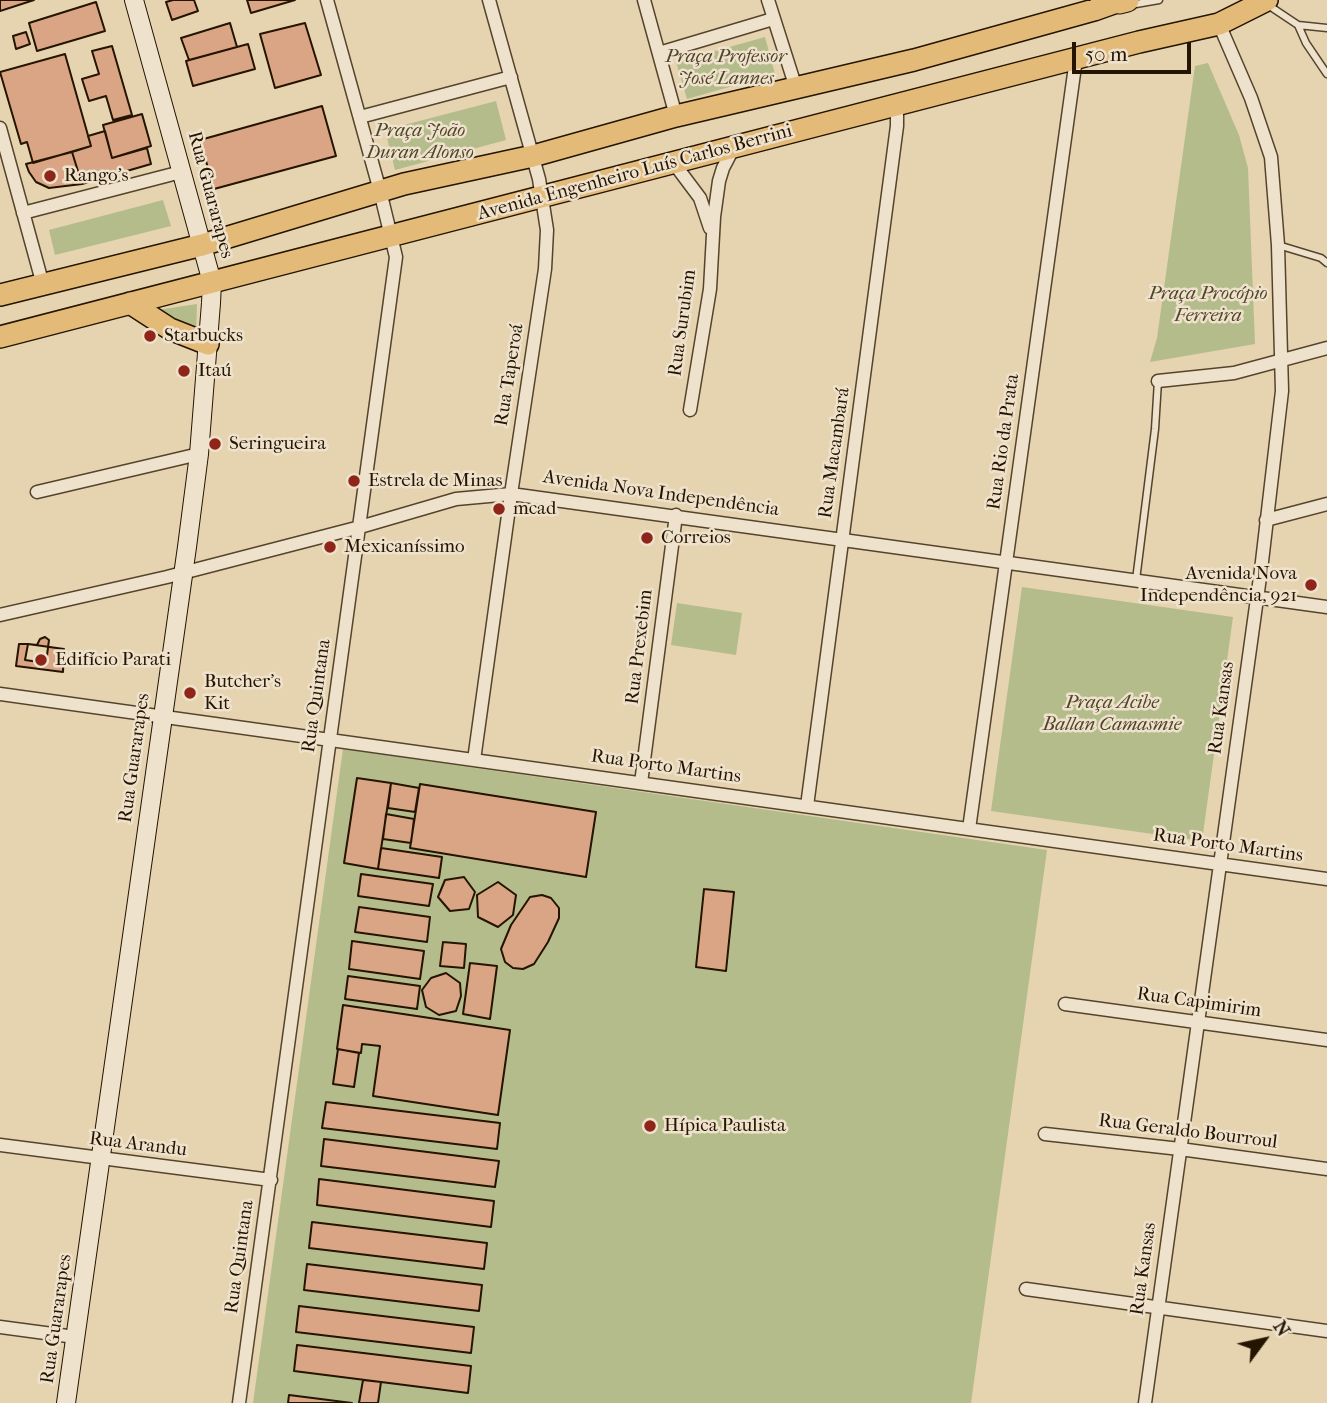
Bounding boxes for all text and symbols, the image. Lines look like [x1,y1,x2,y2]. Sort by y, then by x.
scale bar [1075,28,1194,72]
text: 50 m [1085,42,1128,66]
park label: Praça Professor José Lannes [665,46,787,90]
park label: Praça João Duran Alonso [366,120,474,164]
street label: Avenida Engenheiro Luís Carlos Berrini [475,120,795,226]
street label: Rua Guararapes [182,129,238,261]
place label: Rango's [64,165,129,187]
marker: Rango's [42,168,58,184]
street label: Rua Surubim [664,268,702,378]
park label: Praça Procópio Ferreira [1148,283,1268,327]
street label: Rua Taperoá [491,322,529,428]
place label: Starbucks [164,325,243,347]
marker: Starbucks [142,328,158,344]
place label: Itaú [198,360,231,382]
marker: Itaú [176,363,192,379]
street label: Rua Rio da Prata [983,373,1025,511]
street label: Rua Macambará [815,386,855,520]
place label: Seringueira [229,433,326,455]
marker: Seringueira [207,436,223,452]
street label: Avenida Nova Independência [542,466,780,522]
place label: Estrela de Minas [368,470,502,492]
marker: Estrela de Minas [346,473,362,489]
place label: mcad [513,498,556,520]
marker: mcad [491,501,507,517]
place label: Correios [661,527,731,549]
marker: Correios [639,530,655,546]
place label: Mexicaníssimo [344,536,465,558]
marker: Mexicaníssimo [322,539,338,555]
place label: Avenida Nova Independência, 921 [1140,563,1297,607]
marker: Avenida Nova Independência, 921 [1303,577,1319,593]
street label: Rua Prexebim [622,588,658,706]
street label: Rua Quintana [298,638,336,754]
place label: Edifício Parati [55,649,171,671]
marker: Edifício Parati [33,652,49,668]
street label: Rua Kansas [1204,660,1240,756]
place label: Butcher's Kit [204,671,281,715]
marker: Butcher's Kit [182,685,198,701]
street label: Rua Guararapes [115,692,155,824]
park label: Praça Acibe Ballan Camasmie [1043,692,1181,736]
street label: Rua Porto Martins [590,745,742,789]
street label: Rua Porto Martins [1152,824,1304,868]
street label: Rua Capimirim [1135,983,1263,1023]
street label: Rua Geraldo Bourroul [1097,1110,1279,1154]
place label: Hípica Paulista [664,1115,786,1137]
marker: Hípica Paulista [642,1118,658,1134]
street label: Rua Arandu [88,1128,188,1162]
street label: Rua Quintana [221,1199,259,1315]
street label: Rua Kansas [1126,1221,1162,1317]
street label: Rua Guararapes [37,1253,77,1385]
north arrow [1229,1305,1299,1375]
text: N [1268,1317,1295,1341]

